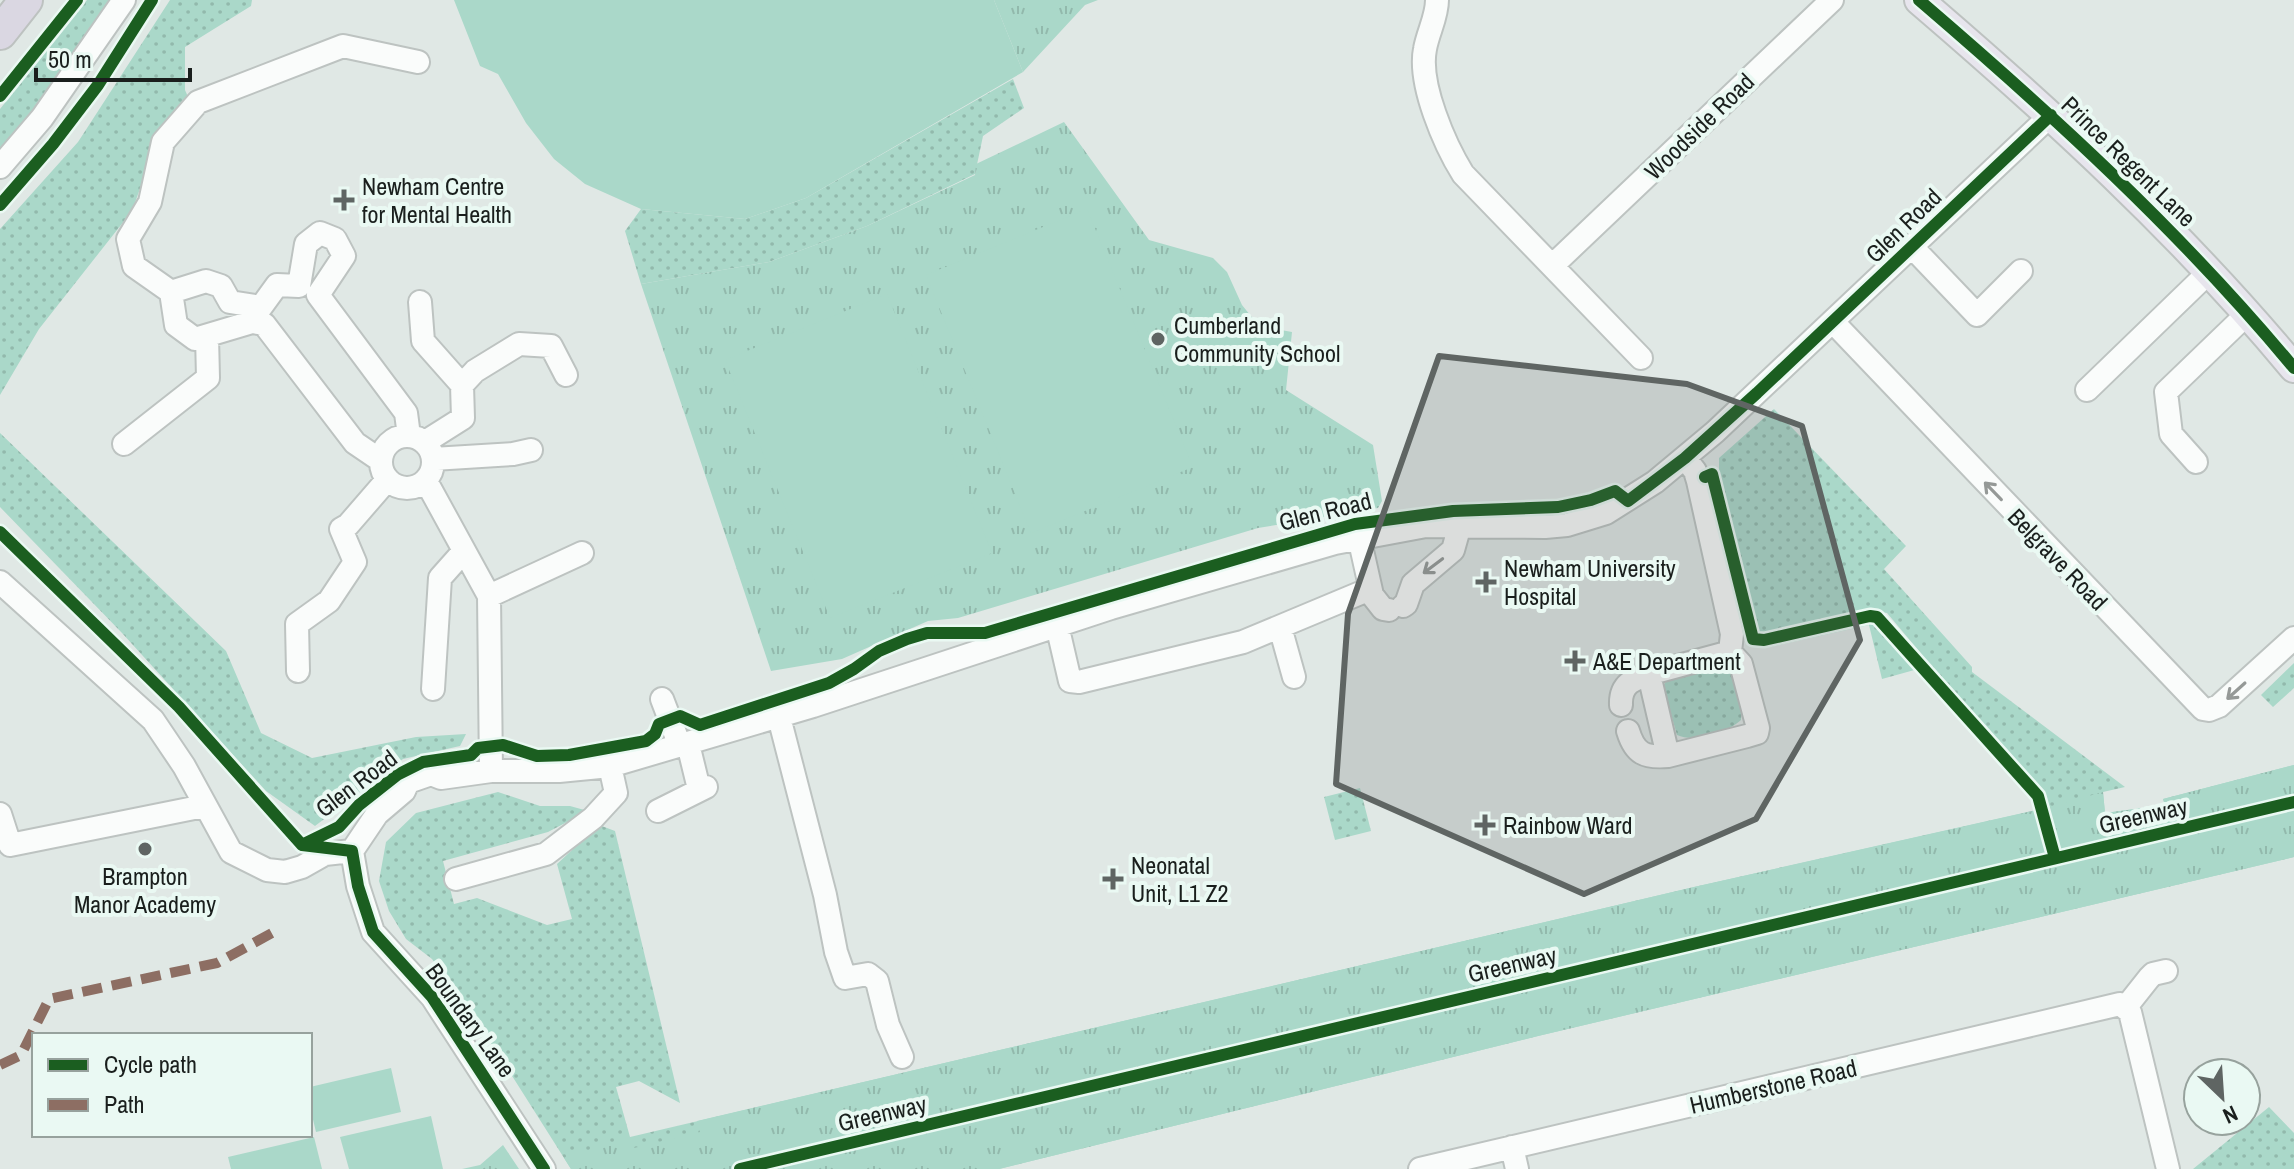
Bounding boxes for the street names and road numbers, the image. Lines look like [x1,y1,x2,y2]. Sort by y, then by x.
street label: Woodside Road [1637,66,1761,186]
street label: Prince Regent Lane [2055,89,2203,233]
street label: Glen Road [1858,181,1948,269]
street label: Glen Road [1275,484,1375,538]
street label: Belgrave Road [2001,501,2115,617]
street label: Glen Road [309,742,403,824]
street label: Greenway [2096,789,2190,841]
street label: Greenway [1465,938,1559,990]
street label: Boundary Lane [419,957,523,1083]
street label: Humberstone Road [1686,1051,1860,1121]
street label: Greenway [835,1087,929,1139]

